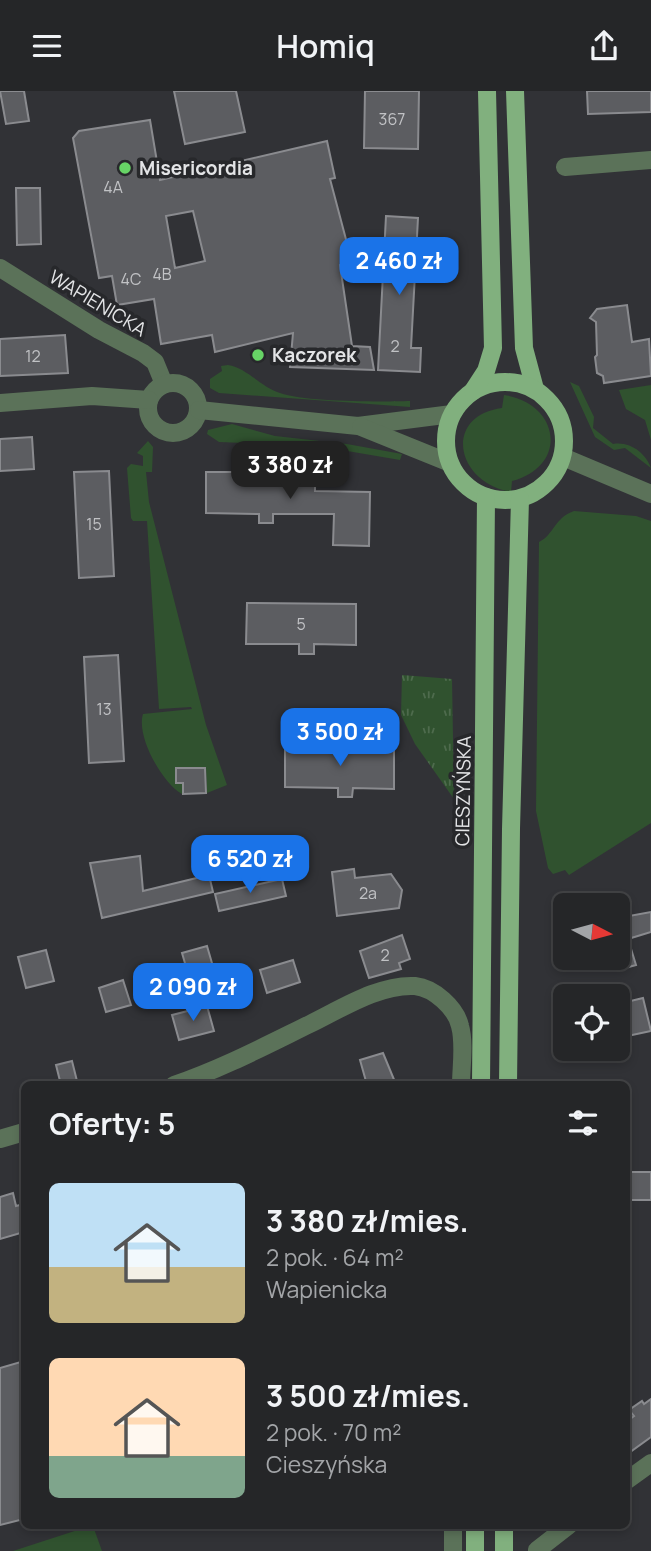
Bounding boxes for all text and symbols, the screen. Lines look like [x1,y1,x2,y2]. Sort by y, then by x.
text: Homiq [276,24,375,68]
icon: menu [28,27,66,65]
icon: share [585,27,623,65]
house number: 367 [379,108,405,130]
place label: Misericordia [139,155,253,181]
marker: Misericordia [117,160,133,176]
house number: 4A [103,176,123,198]
pin: 2 460 zł [327,237,471,297]
text: 2 460 zł [356,244,442,276]
house number: 4B [152,263,172,285]
street label: WAPIENICKA [44,264,152,342]
house number: 4C [121,268,141,290]
house number: 2 [390,335,400,357]
place label: Kaczorek [272,342,357,368]
house number: 12 [25,345,41,367]
marker: Kaczorek [250,347,266,363]
pin: 3 380 zł [218,441,362,501]
text: 3 380 zł [247,448,333,480]
house number: 15 [86,513,102,535]
house number: 5 [296,613,306,635]
house number: 13 [96,698,112,720]
pin: 3 500 zł [268,709,412,768]
text: 3 500 zł [297,715,383,747]
street label: CIESZYŃSKA [449,736,477,846]
pin: 6 520 zł [178,835,322,895]
text: 6 520 zł [207,842,293,874]
house number: 2a [359,882,377,904]
north arrow [553,893,630,969]
map controls [553,893,630,1061]
house number: 2 [380,944,390,966]
pin: 2 090 zł [121,963,265,1023]
text: 2 090 zł [149,970,237,1002]
button: locate [553,984,630,1061]
text: Oferty: 5 [49,1103,175,1144]
icon: filters [564,1104,602,1142]
text: 3 380 zł/mies. [266,1200,469,1241]
icon: home [105,1211,189,1295]
text: 2 pok. · 64 m² [266,1241,404,1273]
text: Wapienicka [266,1273,387,1305]
text: 3 500 zł/mies. [266,1375,470,1416]
icon: home [105,1386,189,1470]
text: 2 pok. · 70 m² [266,1416,401,1448]
text: Cieszyńska [266,1448,387,1480]

